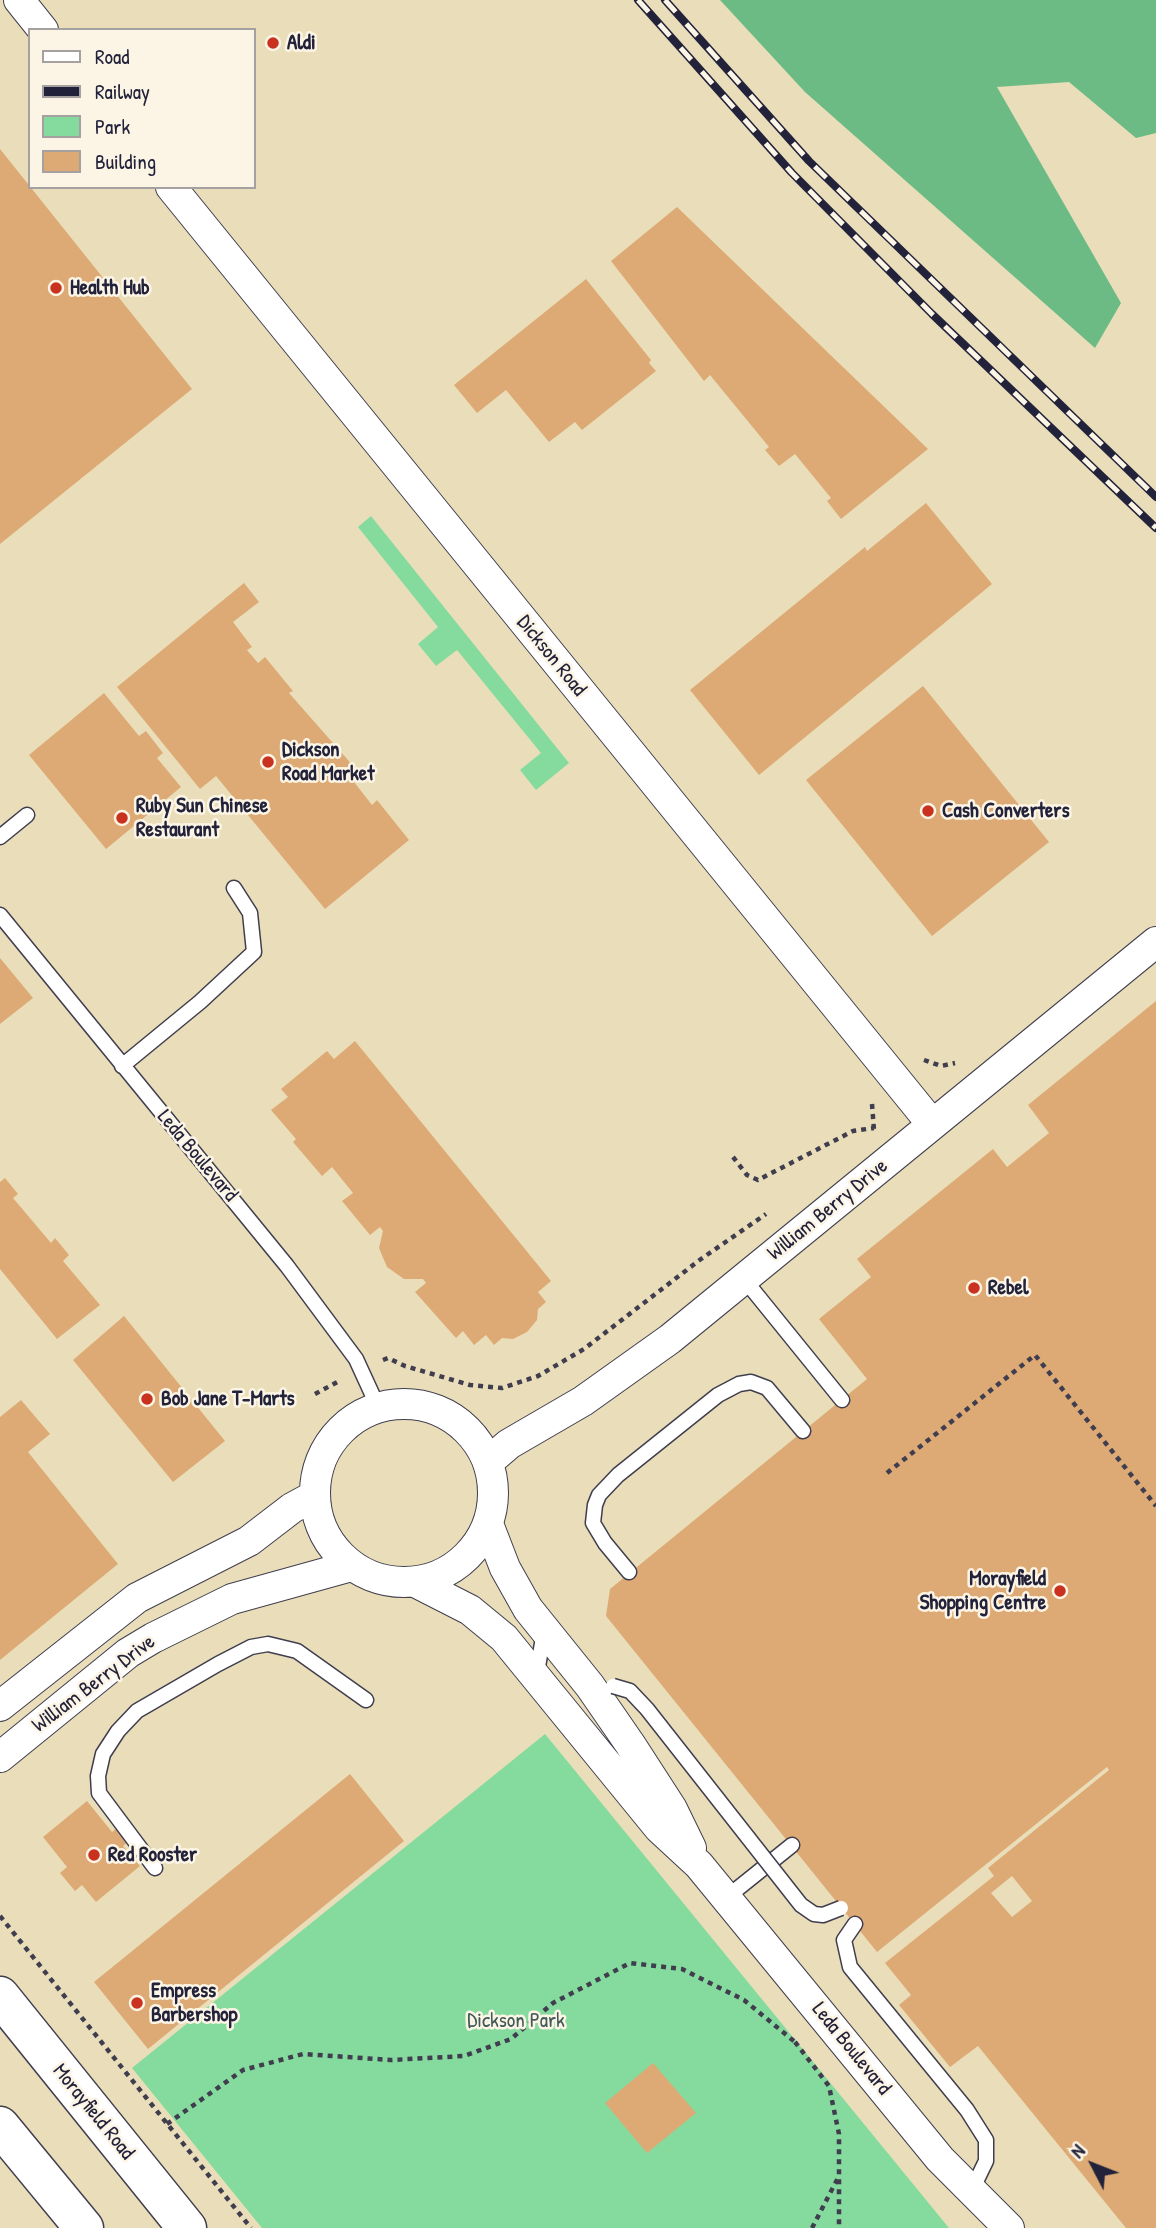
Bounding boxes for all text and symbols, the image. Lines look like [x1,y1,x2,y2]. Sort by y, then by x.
legend [28,28,256,189]
place label: Aldi [287,30,316,56]
marker: Aldi [265,35,281,51]
text: Road [95,42,129,71]
text: Railway [95,77,150,106]
text: Park [95,112,130,141]
text: Building [95,147,156,176]
place label: Health Hub [70,275,150,301]
marker: Health Hub [48,280,64,296]
street label: Dickson Road [511,610,591,702]
place label: Dickson Road Market [282,737,374,787]
marker: Dickson Road Market [260,754,276,770]
place label: Ruby Sun Chinese Restaurant [136,793,268,843]
place label: Cash Converters [942,798,1070,824]
marker: Cash Converters [920,803,936,819]
marker: Ruby Sun Chinese Restaurant [114,810,130,826]
street label: Leda Boulevard [151,1105,243,1207]
street label: William Berry Drive [763,1154,893,1266]
place label: Rebel [988,1275,1028,1301]
marker: Rebel [966,1280,982,1296]
place label: Bob Jane T-Marts [161,1386,295,1412]
marker: Bob Jane T-Marts [139,1391,155,1407]
place label: Morayfield Shopping Centre [920,1566,1046,1616]
marker: Morayfield Shopping Centre [1052,1583,1068,1599]
street label: William Berry Drive [28,1630,160,1738]
place label: Red Rooster [108,1842,197,1868]
marker: Red Rooster [86,1847,102,1863]
place label: Empress Barbershop [151,1978,237,2028]
marker: Empress Barbershop [129,1995,145,2011]
street label: Leda Boulevard [806,1998,896,2100]
park label: Dickson Park [467,2008,565,2034]
street label: Morayfield Road [47,2059,139,2165]
north arrow [1058,2130,1128,2200]
text: N [1064,2138,1090,2163]

